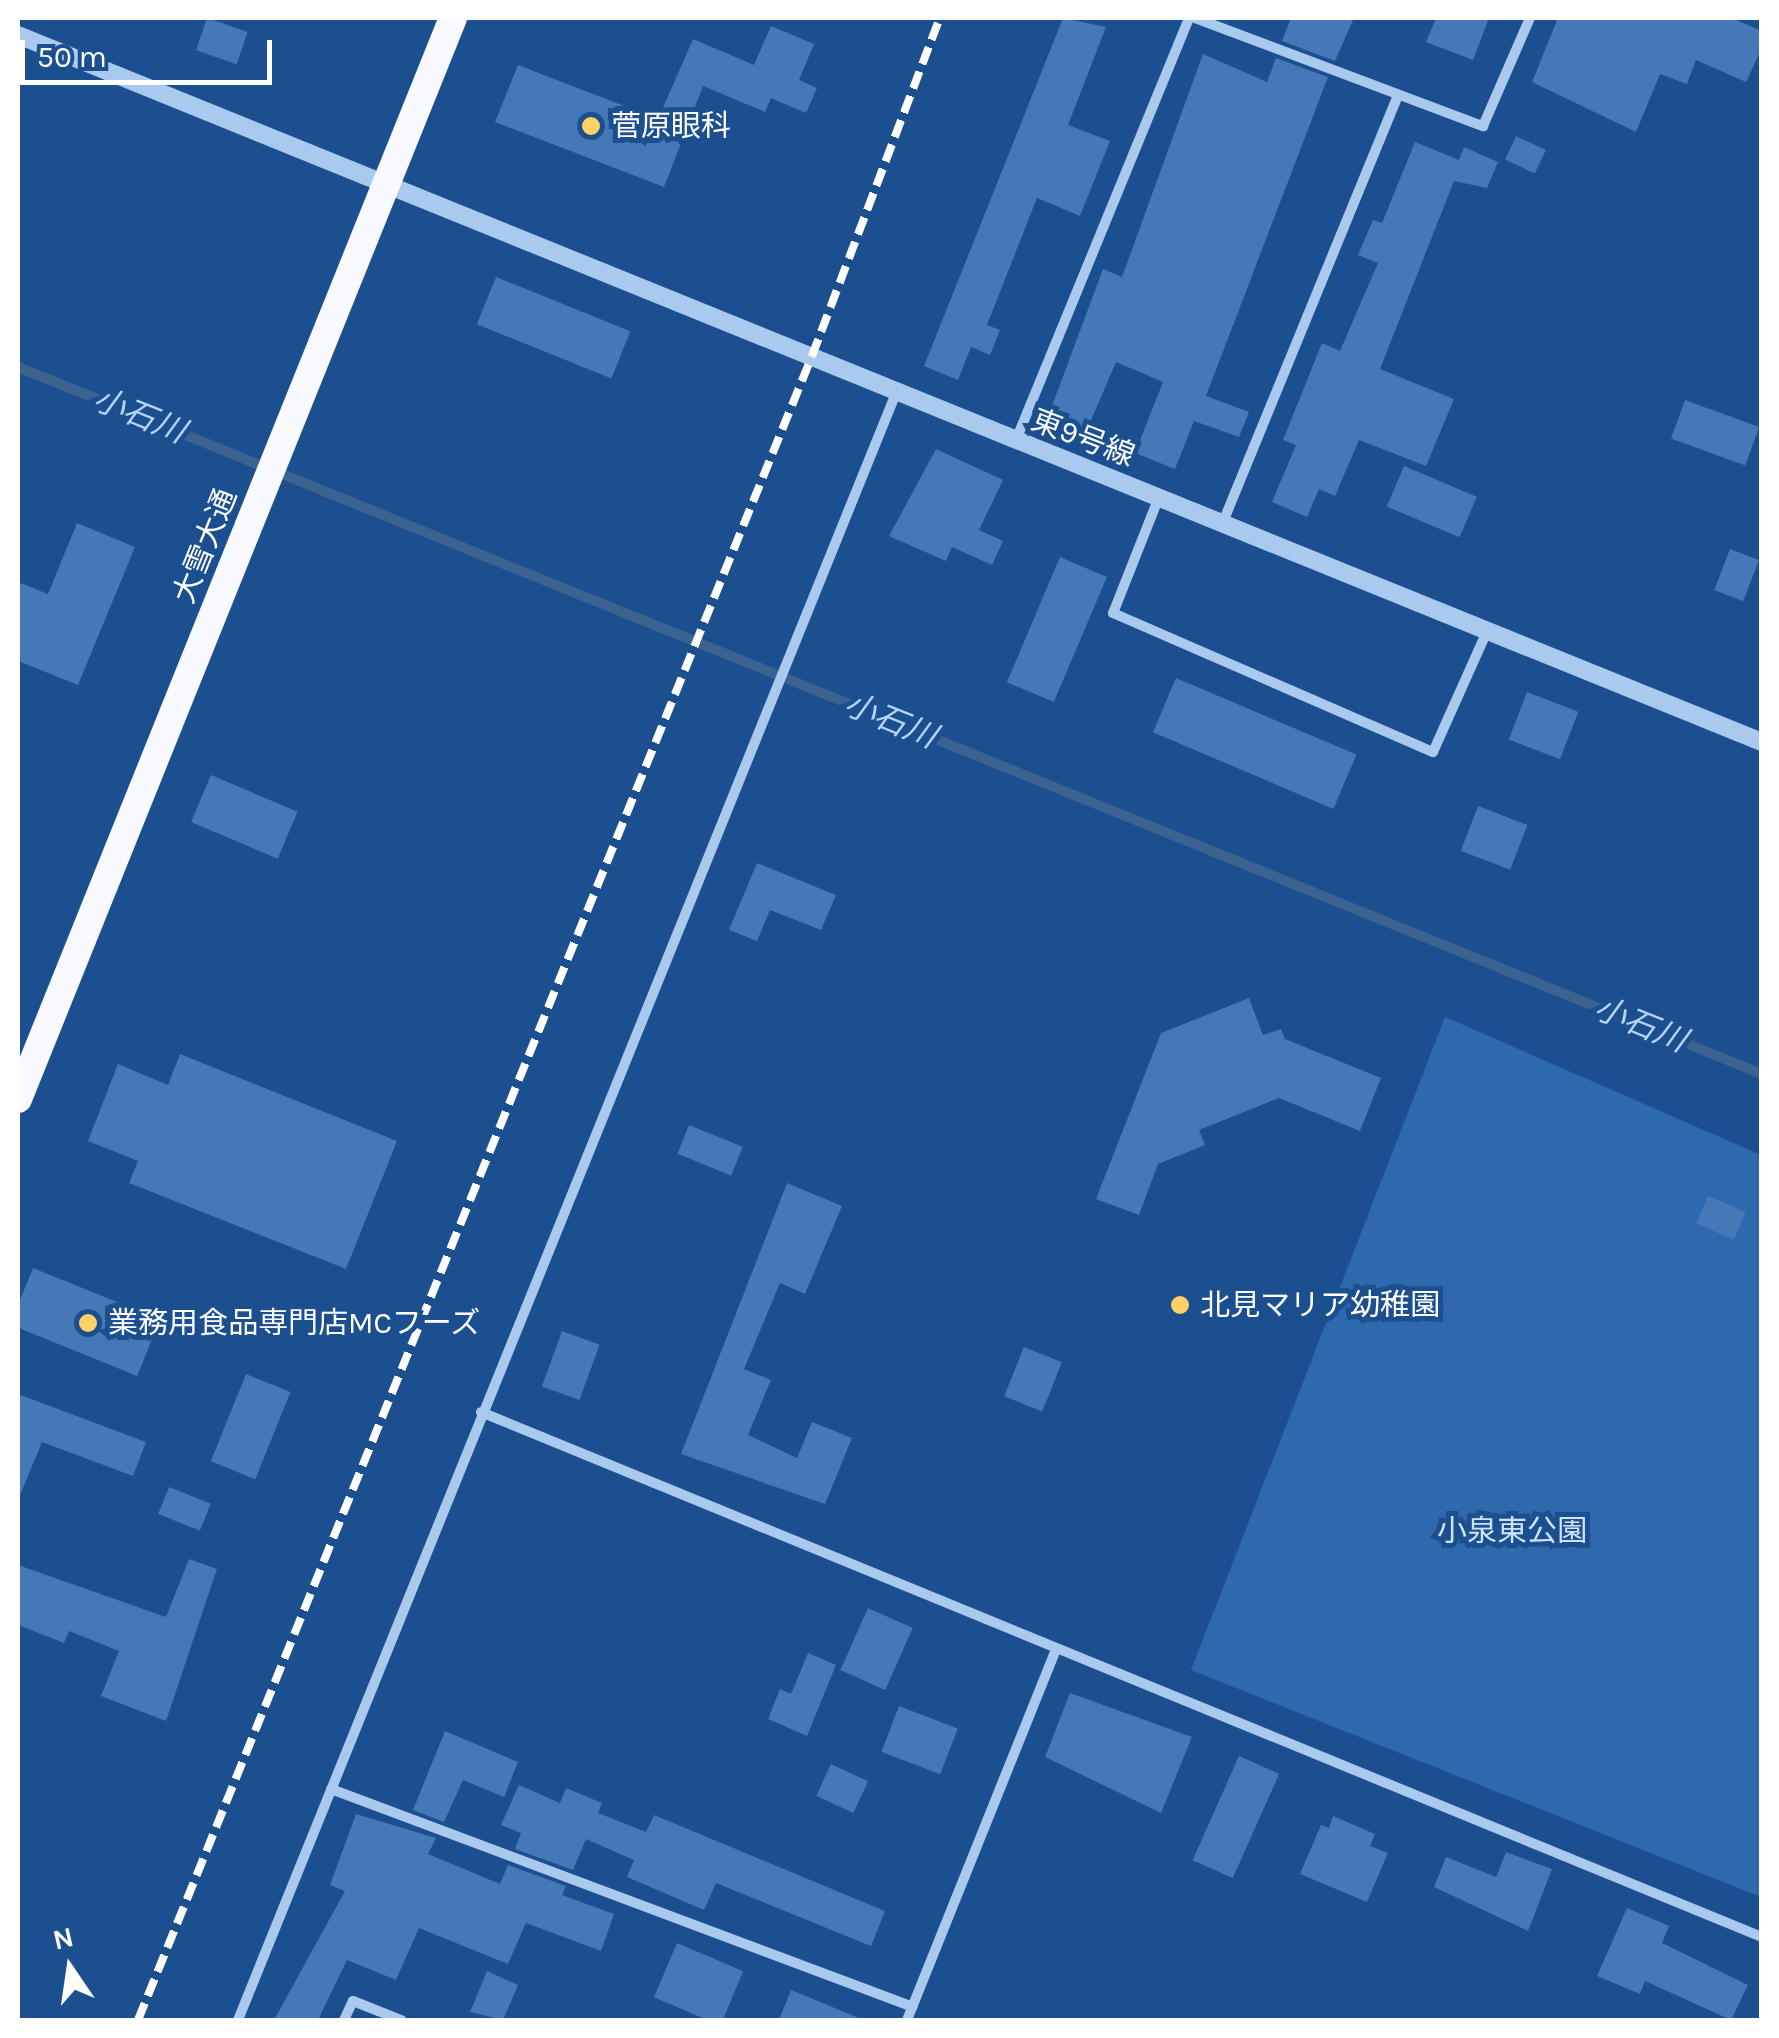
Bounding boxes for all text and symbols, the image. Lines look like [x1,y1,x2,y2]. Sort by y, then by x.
scale bar [25,20,278,82]
text: 50 m [37,39,107,75]
place label: 菅原眼科 [611,108,731,144]
marker: 菅原眼科 [580,115,602,137]
water label: 小石川 [87,380,191,452]
street label: 東9号線 [1026,402,1140,474]
street label: 大雪大通 [166,484,244,608]
water label: 小石川 [838,685,942,757]
water label: 小石川 [1588,989,1692,1061]
place label: 北見マリア幼稚園 [1200,1287,1440,1323]
marker: 北見マリア幼稚園 [1169,1294,1191,1316]
place label: 業務用食品専門店MCフーズ [108,1305,482,1341]
marker: 業務用食品専門店MCフーズ [77,1312,99,1334]
park label: 小泉東公園 [1437,1513,1587,1549]
north arrow [20,1918,120,2018]
text: N [50,1920,77,1957]

